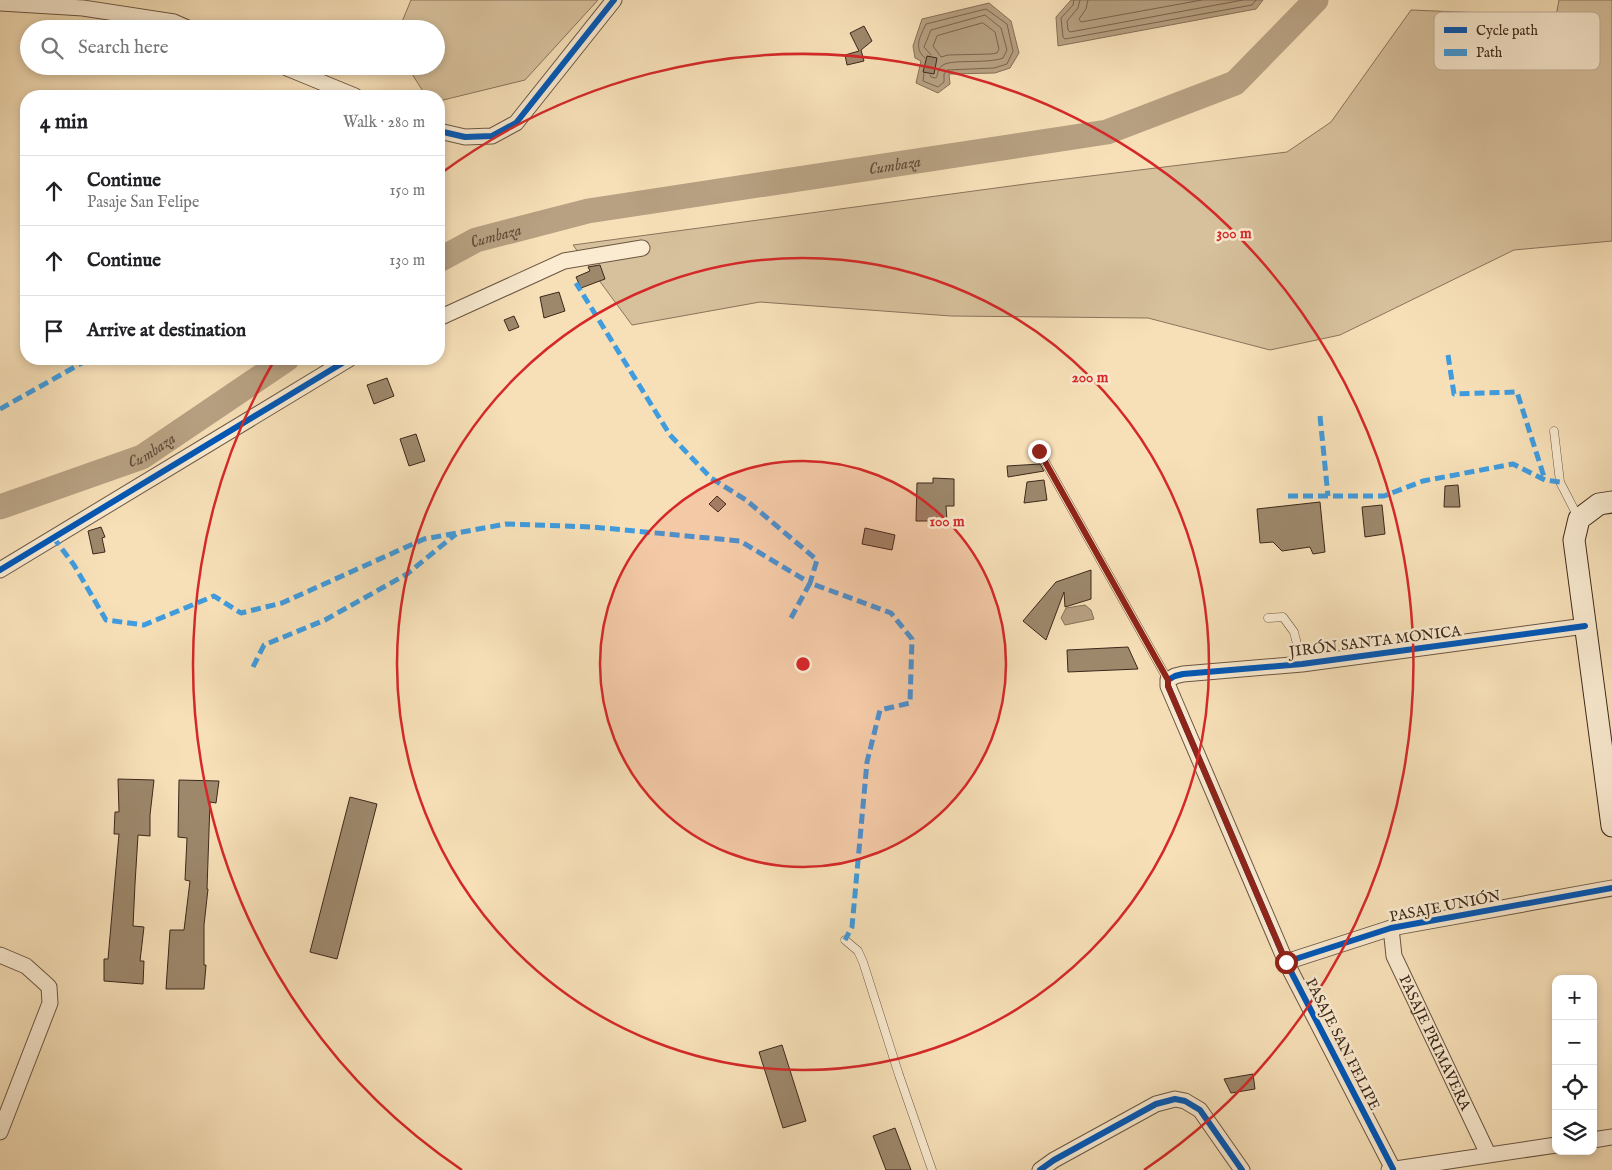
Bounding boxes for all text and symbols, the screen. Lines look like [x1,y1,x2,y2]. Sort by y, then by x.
legend [1434,12,1600,70]
search box [20,20,445,75]
text: Cycle path [1476,22,1538,40]
icon: search [38,34,66,62]
text: Search here [78,36,169,60]
text: Path [1476,44,1503,62]
text: 4 min [40,109,88,136]
text: Walk · 280 m [343,113,425,133]
water label: Cumbaza [867,152,923,180]
text: Continue [87,169,161,193]
icon: ahead [40,177,68,205]
text: 150 m [390,181,425,201]
text: Pasaje San Felipe [87,193,199,213]
water label: Cumbaza [467,221,524,254]
text: 300 m [1216,224,1252,243]
icon: ahead [40,247,68,275]
text: Continue [87,249,161,273]
text: 130 m [389,251,425,271]
icon: arrive [40,317,68,345]
text: Arrive at destination [87,319,246,343]
text: 200 m [1072,368,1109,387]
water label: Cumbaza [125,429,180,473]
route end [1028,440,1051,463]
text: 100 m [929,512,965,531]
street label: JIRÓN SANTA MONICA [1286,621,1463,662]
centre of rings [794,655,812,673]
street label: PASAJE UNIÓN [1388,886,1502,927]
route start [1275,951,1298,974]
street label: PASAJE PRIMAVERA [1394,972,1475,1114]
street label: PASAJE SAN FELIPE [1301,975,1384,1114]
map controls [1552,975,1597,1155]
button: + [1552,975,1597,1020]
button: − [1552,1020,1597,1065]
button: locate [1552,1065,1597,1110]
button: layers [1552,1110,1597,1155]

